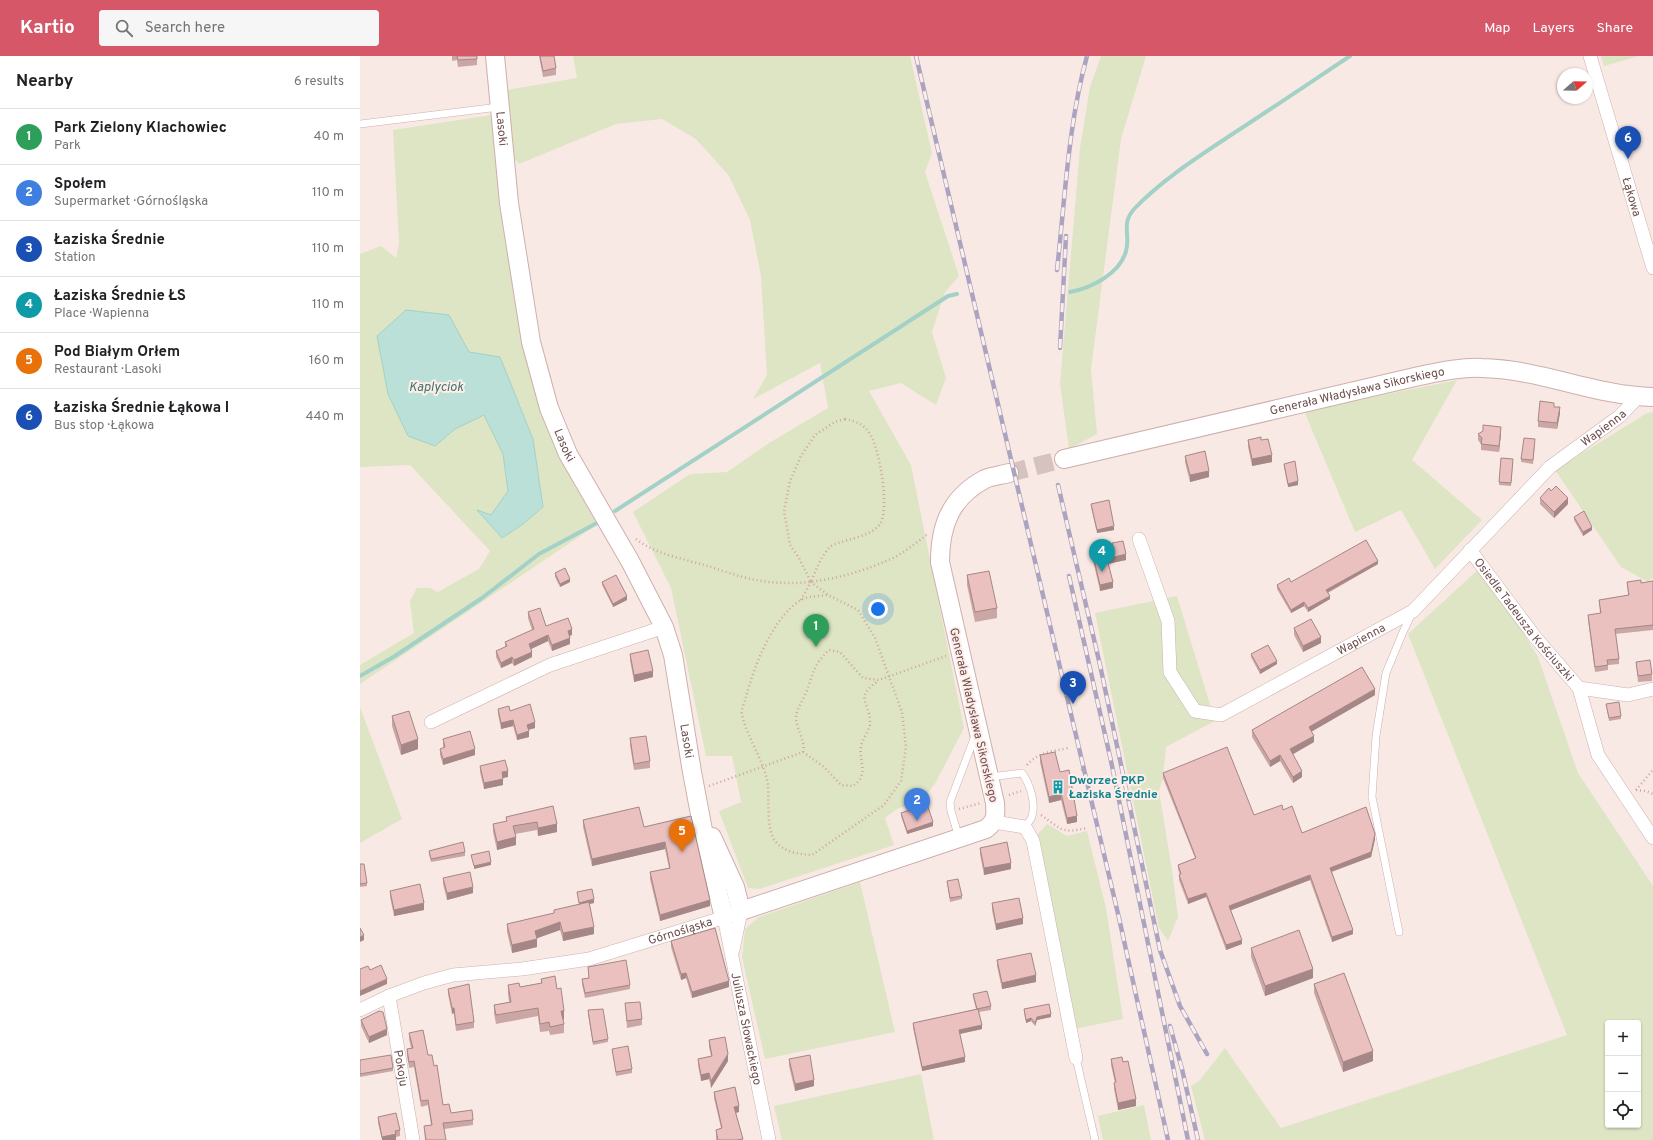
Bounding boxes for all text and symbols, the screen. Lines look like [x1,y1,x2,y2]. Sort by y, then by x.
search box [99,10,379,46]
text: Kartio [20,16,75,40]
icon: search [113,17,135,39]
text: Search here [145,19,225,38]
text: Map [1484,20,1510,37]
text: Layers [1532,20,1574,37]
text: Share [1596,20,1633,37]
north arrow [1557,68,1593,104]
text: Nearby [16,71,73,93]
text: 6 results [294,74,344,90]
street label: Lasoki [491,111,511,147]
text: Park Zielony Klachowiec [54,119,227,138]
pin: 6 [1615,126,1641,159]
text: 1 [26,129,32,145]
text: 40 m [314,129,344,145]
text: Park [54,138,81,154]
text: Społem [54,175,106,194]
street label: Łąkowa [1617,176,1644,219]
text: 2 [25,185,33,201]
text: 110 m [312,185,344,201]
text: Supermarket · Górnośląska [54,194,208,210]
text: Łaziska Średnie [54,231,165,250]
text: 3 [25,241,33,257]
text: 110 m [312,241,344,257]
text: Station [54,250,96,266]
text: Łaziska Średnie ŁS [54,287,186,306]
text: 4 [25,297,33,313]
text: 110 m [312,297,344,313]
text: Place · Wapienna [54,306,149,322]
text: Pod Białym Orłem [54,343,180,362]
text: 5 [25,353,33,369]
text: 160 m [309,353,344,369]
text: Restaurant · Lasoki [54,362,162,378]
street label: Generała Władysława Sikorskiego [1268,364,1446,420]
water label: Kaplyciok [409,380,464,396]
text: Łaziska Średnie Łąkowa I [54,399,229,418]
street label: Wapienna [1578,407,1631,451]
text: 6 [25,409,33,425]
text: 440 m [305,409,344,425]
text: Bus stop · Łąkowa [54,418,154,434]
street label: Lasoki [549,426,578,465]
pin: 4 [1089,539,1115,572]
street label: Osiedle Tadeusza Kościuszki [1470,555,1577,685]
your location [868,599,888,619]
pin: 1 [803,614,829,647]
street label: Wapienna [1335,620,1389,660]
street label: Generała Władysława Sikorskiego [945,626,1001,804]
pin: 3 [1060,671,1086,704]
street label: Lasoki [675,723,697,760]
place label: Dworzec PKP Łaziska Średnie [1069,773,1158,803]
building icon: Dworzec PKP Łaziska Średnie [1050,779,1066,795]
pin: 2 [904,788,930,821]
pin: 5 [669,819,695,852]
street label: Górnośląska [646,915,715,949]
street label: Juliusza Słowackiego [726,971,765,1087]
map controls [1605,1020,1641,1128]
button: + [1605,1020,1641,1056]
street label: Pokoju [389,1049,411,1088]
button: − [1605,1056,1641,1092]
button: locate [1605,1092,1641,1128]

